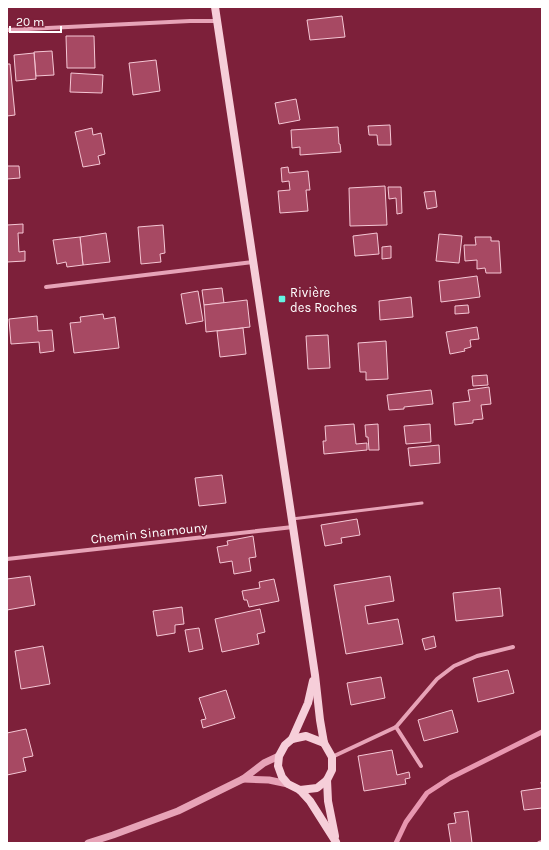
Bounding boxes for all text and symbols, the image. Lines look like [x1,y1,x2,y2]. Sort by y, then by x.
scale bar [10,8,61,34]
text: 20 m [16,15,44,29]
place label: Rivière des Roches [290,285,358,315]
marker: Rivière des Roches [277,294,287,304]
street label: Chemin Sinamouny [90,519,208,547]

